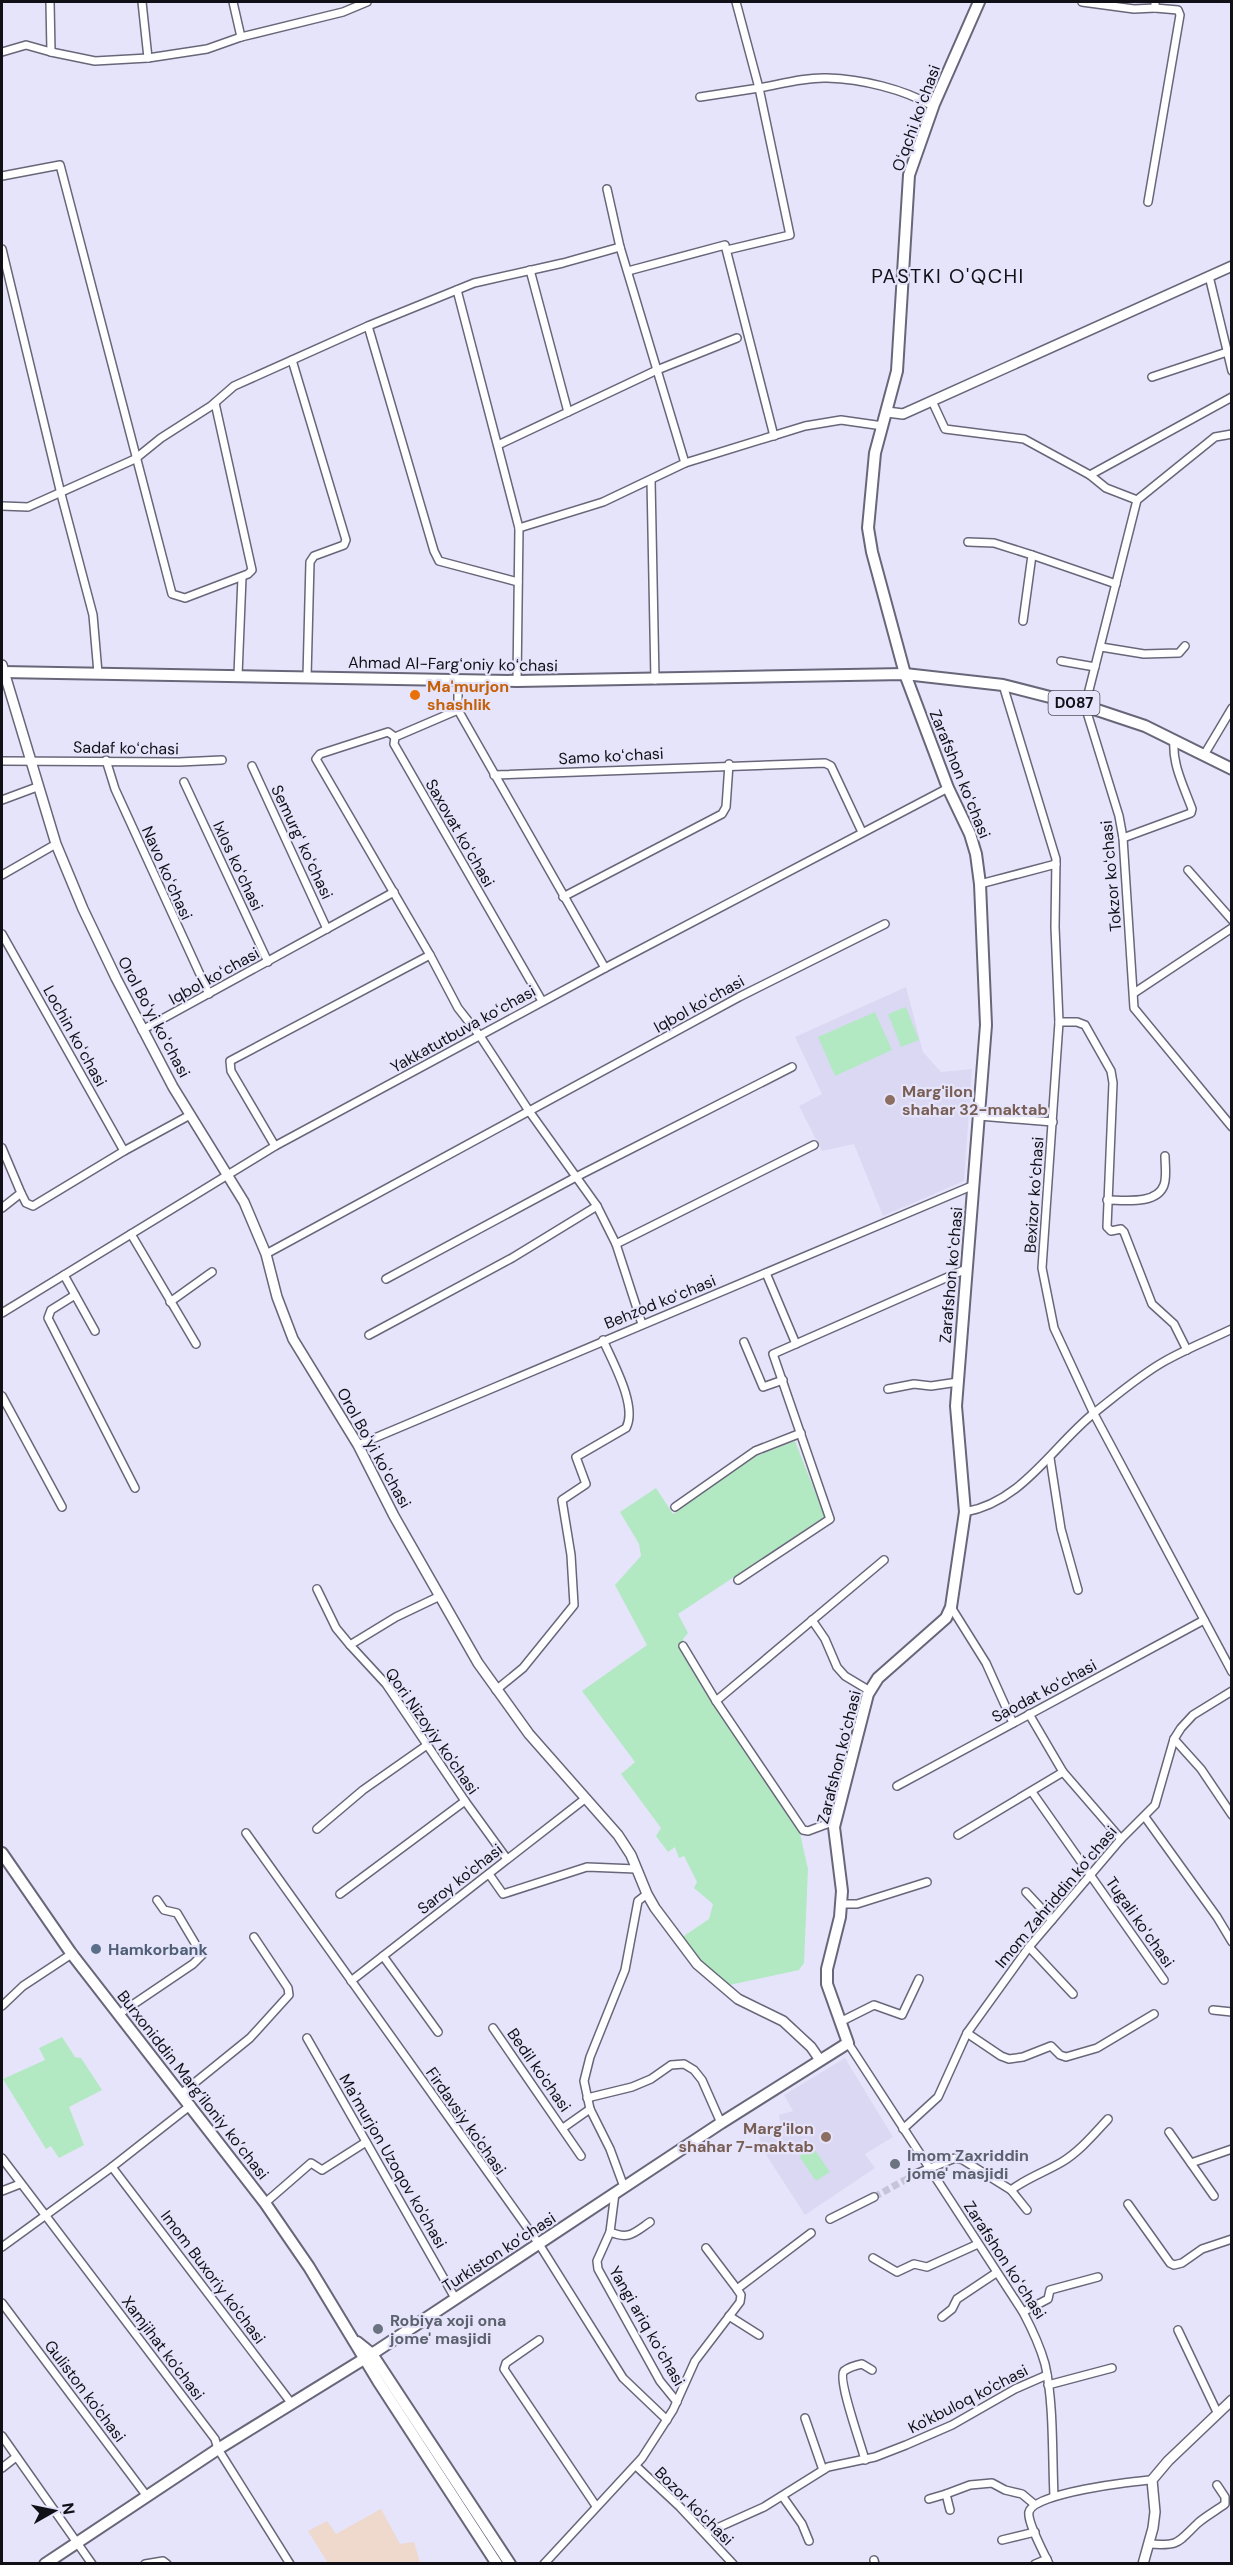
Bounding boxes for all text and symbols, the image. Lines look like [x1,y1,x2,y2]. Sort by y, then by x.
street label: Oʻqchi koʻchasi [887,62,945,174]
district label: PASTKI O'QCHI [871,263,1025,289]
street label: Ahmad Al-Fargʻoniy koʻchasi [348,652,558,676]
place label: Ma'murjon shashlik [427,676,509,715]
marker: Ma'murjon shashlik [408,688,422,702]
road number: D087 [1048,691,1100,715]
street label: Zarafshon koʻchasi [925,707,995,841]
street label: Sadaf koʻchasi [73,737,179,759]
street label: Samo koʻchasi [558,743,664,769]
street label: Saxovat koʻchasi [421,775,499,891]
street label: Semurgʻ koʻchasi [266,781,338,903]
street label: Ixlos koʻchasi [208,818,268,914]
street label: Tokzor koʻchasi [1096,820,1126,932]
street label: Navo koʻchasi [137,823,197,923]
street label: Iqbol koʻchasi [165,942,263,1010]
street label: Orol Boʻyi koʻchasi [113,953,195,1081]
street label: Iqbol koʻchasi [650,970,748,1038]
street label: Yakkatutbuva koʻchasi [387,980,539,1078]
street label: Lochin koʻchasi [39,982,111,1090]
place label: Marg'ilon shahar 32-maktab [902,1081,1048,1120]
marker: Marg'ilon shahar 32-maktab [883,1093,897,1107]
street label: Bexizor koʻchasi [1019,1136,1049,1254]
street label: Zarafshon koʻchasi [935,1206,967,1344]
street label: Behzod koʻchasi [601,1270,719,1334]
street label: Orol Boʻyi koʻchasi [332,1384,416,1512]
street label: Saodat koʻchasi [988,1655,1100,1727]
street label: Qori Nizoyiy ko'chasi [380,1664,484,1798]
street label: Zarafshon koʻchasi [812,1688,866,1826]
street label: Imom Zahriddin koʻchasi [990,1822,1122,1972]
street label: Saroy ko'chasi [413,1839,507,1919]
street label: Tugali koʻchasi [1101,1873,1179,1971]
place label: Hamkorbank [108,1939,208,1960]
marker: Hamkorbank [89,1942,103,1956]
street label: Burxoniddin Marg’iloniy ko’chasi [112,1986,274,2184]
street label: Bedil ko'chasi [502,2024,576,2116]
street label: Firdavsiy ko'chasi [421,2063,511,2179]
street label: Maʼmurjon Uzoqov ko'chasi [334,2070,452,2252]
place label: Marg'ilon shahar 7-maktab [679,2118,814,2157]
marker: Marg'ilon shahar 7-maktab [819,2130,833,2144]
place label: Imom Zaxriddin jome' masjidi [906,2145,1029,2184]
marker: Imom Zaxriddin jome' masjidi [888,2157,902,2171]
street label: Zarafshon koʻchasi [959,2197,1051,2323]
street label: Imom Buxoriy ko'chasi [156,2206,270,2348]
street label: Turkiston ko’chasi [438,2207,560,2297]
street label: Yangi ariq koʻchasi [604,2262,690,2390]
street label: Xamjihat ko'chasi [117,2292,209,2404]
place label: Robiya xoji ona jome' masjidi [389,2310,506,2349]
marker: Robiya xoji ona jome' masjidi [371,2322,385,2336]
street label: Guliston ko'chasi [40,2336,130,2446]
street label: Ko'kbuloq ko'chasi [905,2360,1031,2438]
street label: Bozor ko'chasi [650,2462,738,2550]
north arrow [24,2481,84,2541]
text: N [57,2501,80,2516]

